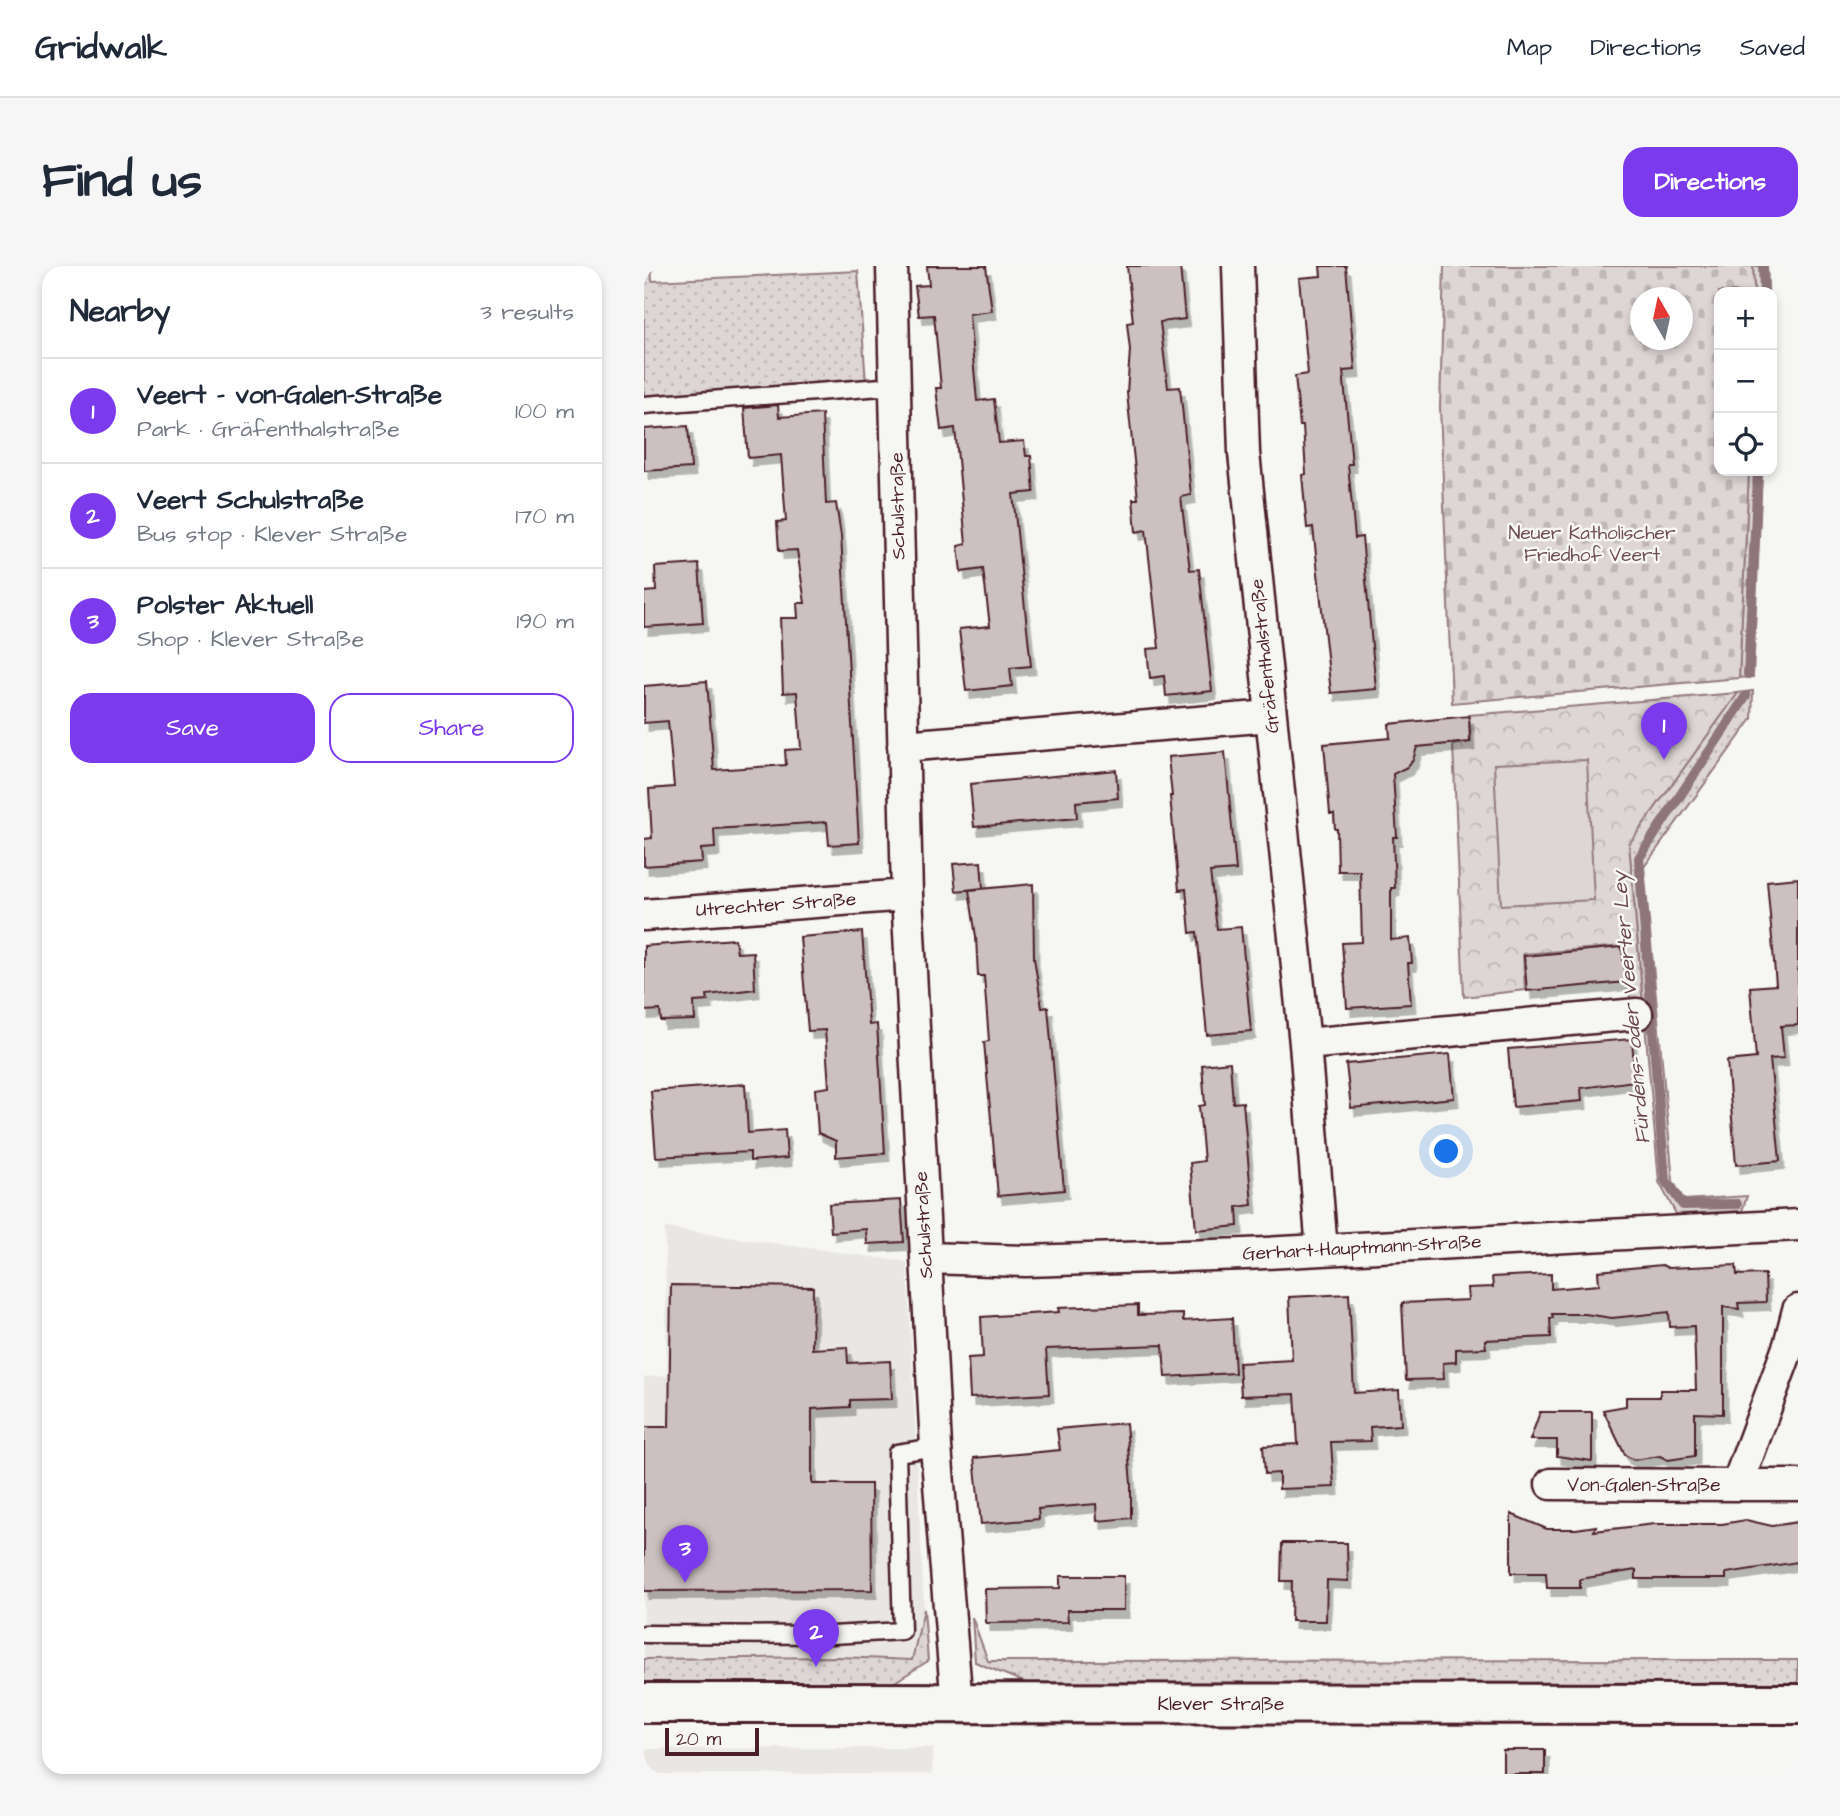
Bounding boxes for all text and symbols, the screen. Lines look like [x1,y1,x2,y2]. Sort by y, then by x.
text: Gridwalk [35,25,167,71]
text: Map [1507,31,1552,65]
text: Directions [1590,31,1702,65]
text: Saved [1740,31,1805,65]
button: Directions [1623,147,1798,217]
text: Find us [42,148,202,216]
north arrow [1630,287,1693,350]
map controls [1714,287,1777,476]
button: + [1714,287,1777,350]
text: Nearby [70,291,170,333]
text: 3 results [480,296,574,328]
button: − [1714,350,1777,413]
text: Veert - von-Galen-Straße [137,377,442,413]
text: 1 [92,395,94,427]
text: 100 m [515,395,574,427]
text: Park · Gräfenthalstraße [137,413,400,445]
button: locate [1714,413,1777,476]
street label: Schulstraße [884,452,912,560]
text: Veert Schulstraße [137,482,364,518]
text: 2 [86,500,100,532]
text: 170 m [515,500,574,532]
text: Bus stop · Klever Straße [137,518,408,550]
park label: Neuer Katholischer Friedhof Veert [1509,520,1676,569]
street label: Gräfenthalstraße [1243,577,1287,735]
text: Polster Aktuell [137,587,313,623]
text: 3 [87,605,99,637]
text: 190 m [516,605,574,637]
text: Shop · Klever Straße [137,623,364,655]
button: Save [70,693,315,763]
button: Share [329,693,574,763]
pin: 1 [1641,702,1687,760]
water label: Fürdens- oder Veerter Ley [1604,868,1658,1146]
street label: Utrechter Straße [695,886,857,924]
your location [1429,1134,1463,1168]
street label: Schulstraße [908,1171,940,1279]
street label: Gerhart-Hauptmann-Straße [1242,1228,1482,1268]
street label: Von-Galen-Straße [1567,1472,1721,1499]
pin: 3 [662,1525,708,1583]
pin: 2 [793,1609,839,1667]
street label: Klever Straße [1158,1691,1284,1718]
scale bar [665,1725,760,1757]
text: 20 m [676,1726,721,1753]

